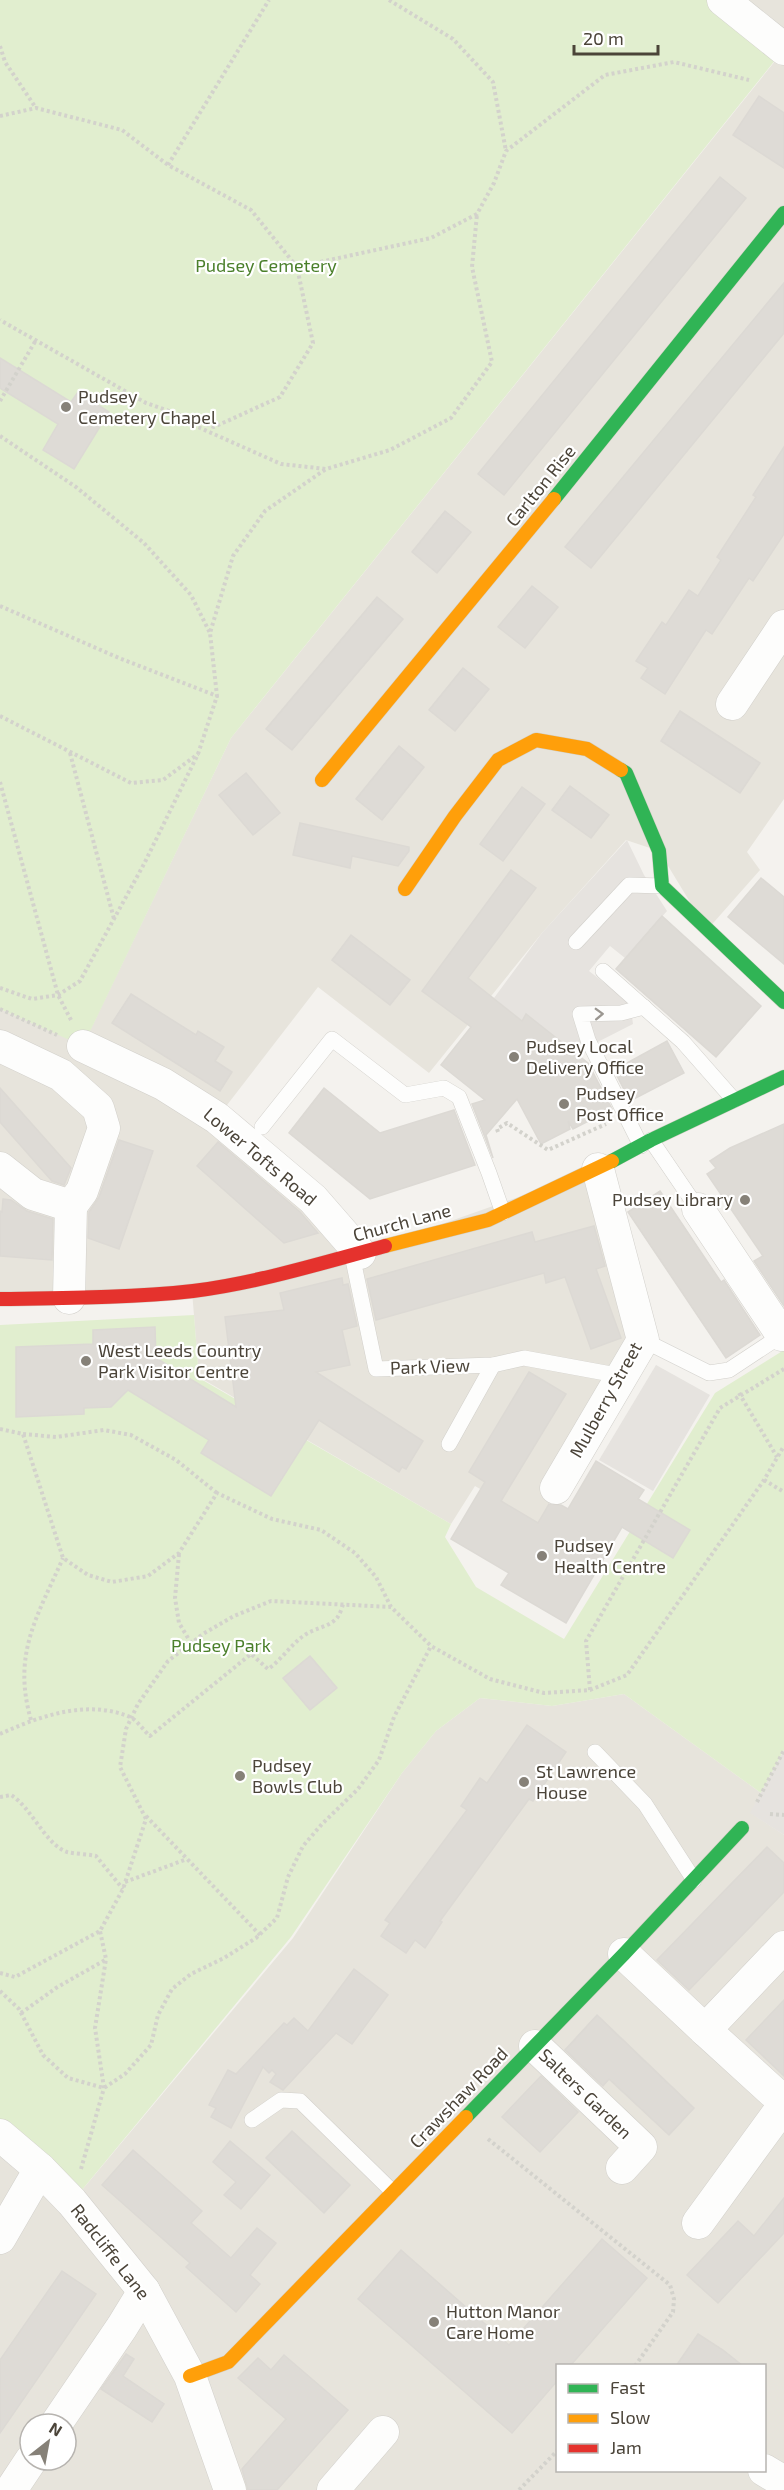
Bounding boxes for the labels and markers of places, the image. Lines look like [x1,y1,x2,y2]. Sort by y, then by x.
place label: Pudsey Cemetery Chapel [78,385,217,428]
marker: Pudsey Cemetery Chapel [59,400,73,414]
place label: Pudsey Local Delivery Office [526,1035,644,1078]
marker: Pudsey Local Delivery Office [507,1050,521,1064]
place label: Pudsey Post Office [576,1082,664,1125]
marker: Pudsey Post Office [557,1097,571,1111]
place label: Pudsey Library [612,1188,733,1210]
marker: Pudsey Library [738,1193,752,1207]
place label: West Leeds Country Park Visitor Centre [98,1339,262,1382]
marker: West Leeds Country Park Visitor Centre [79,1354,93,1368]
place label: Pudsey Health Centre [554,1534,666,1577]
marker: Pudsey Health Centre [535,1549,549,1563]
place label: Pudsey Bowls Club [252,1754,343,1797]
place label: St Lawrence House [536,1760,636,1803]
marker: Pudsey Bowls Club [233,1769,247,1783]
marker: St Lawrence House [517,1775,531,1789]
place label: Hutton Manor Care Home [446,2300,560,2343]
marker: Hutton Manor Care Home [427,2315,441,2329]

